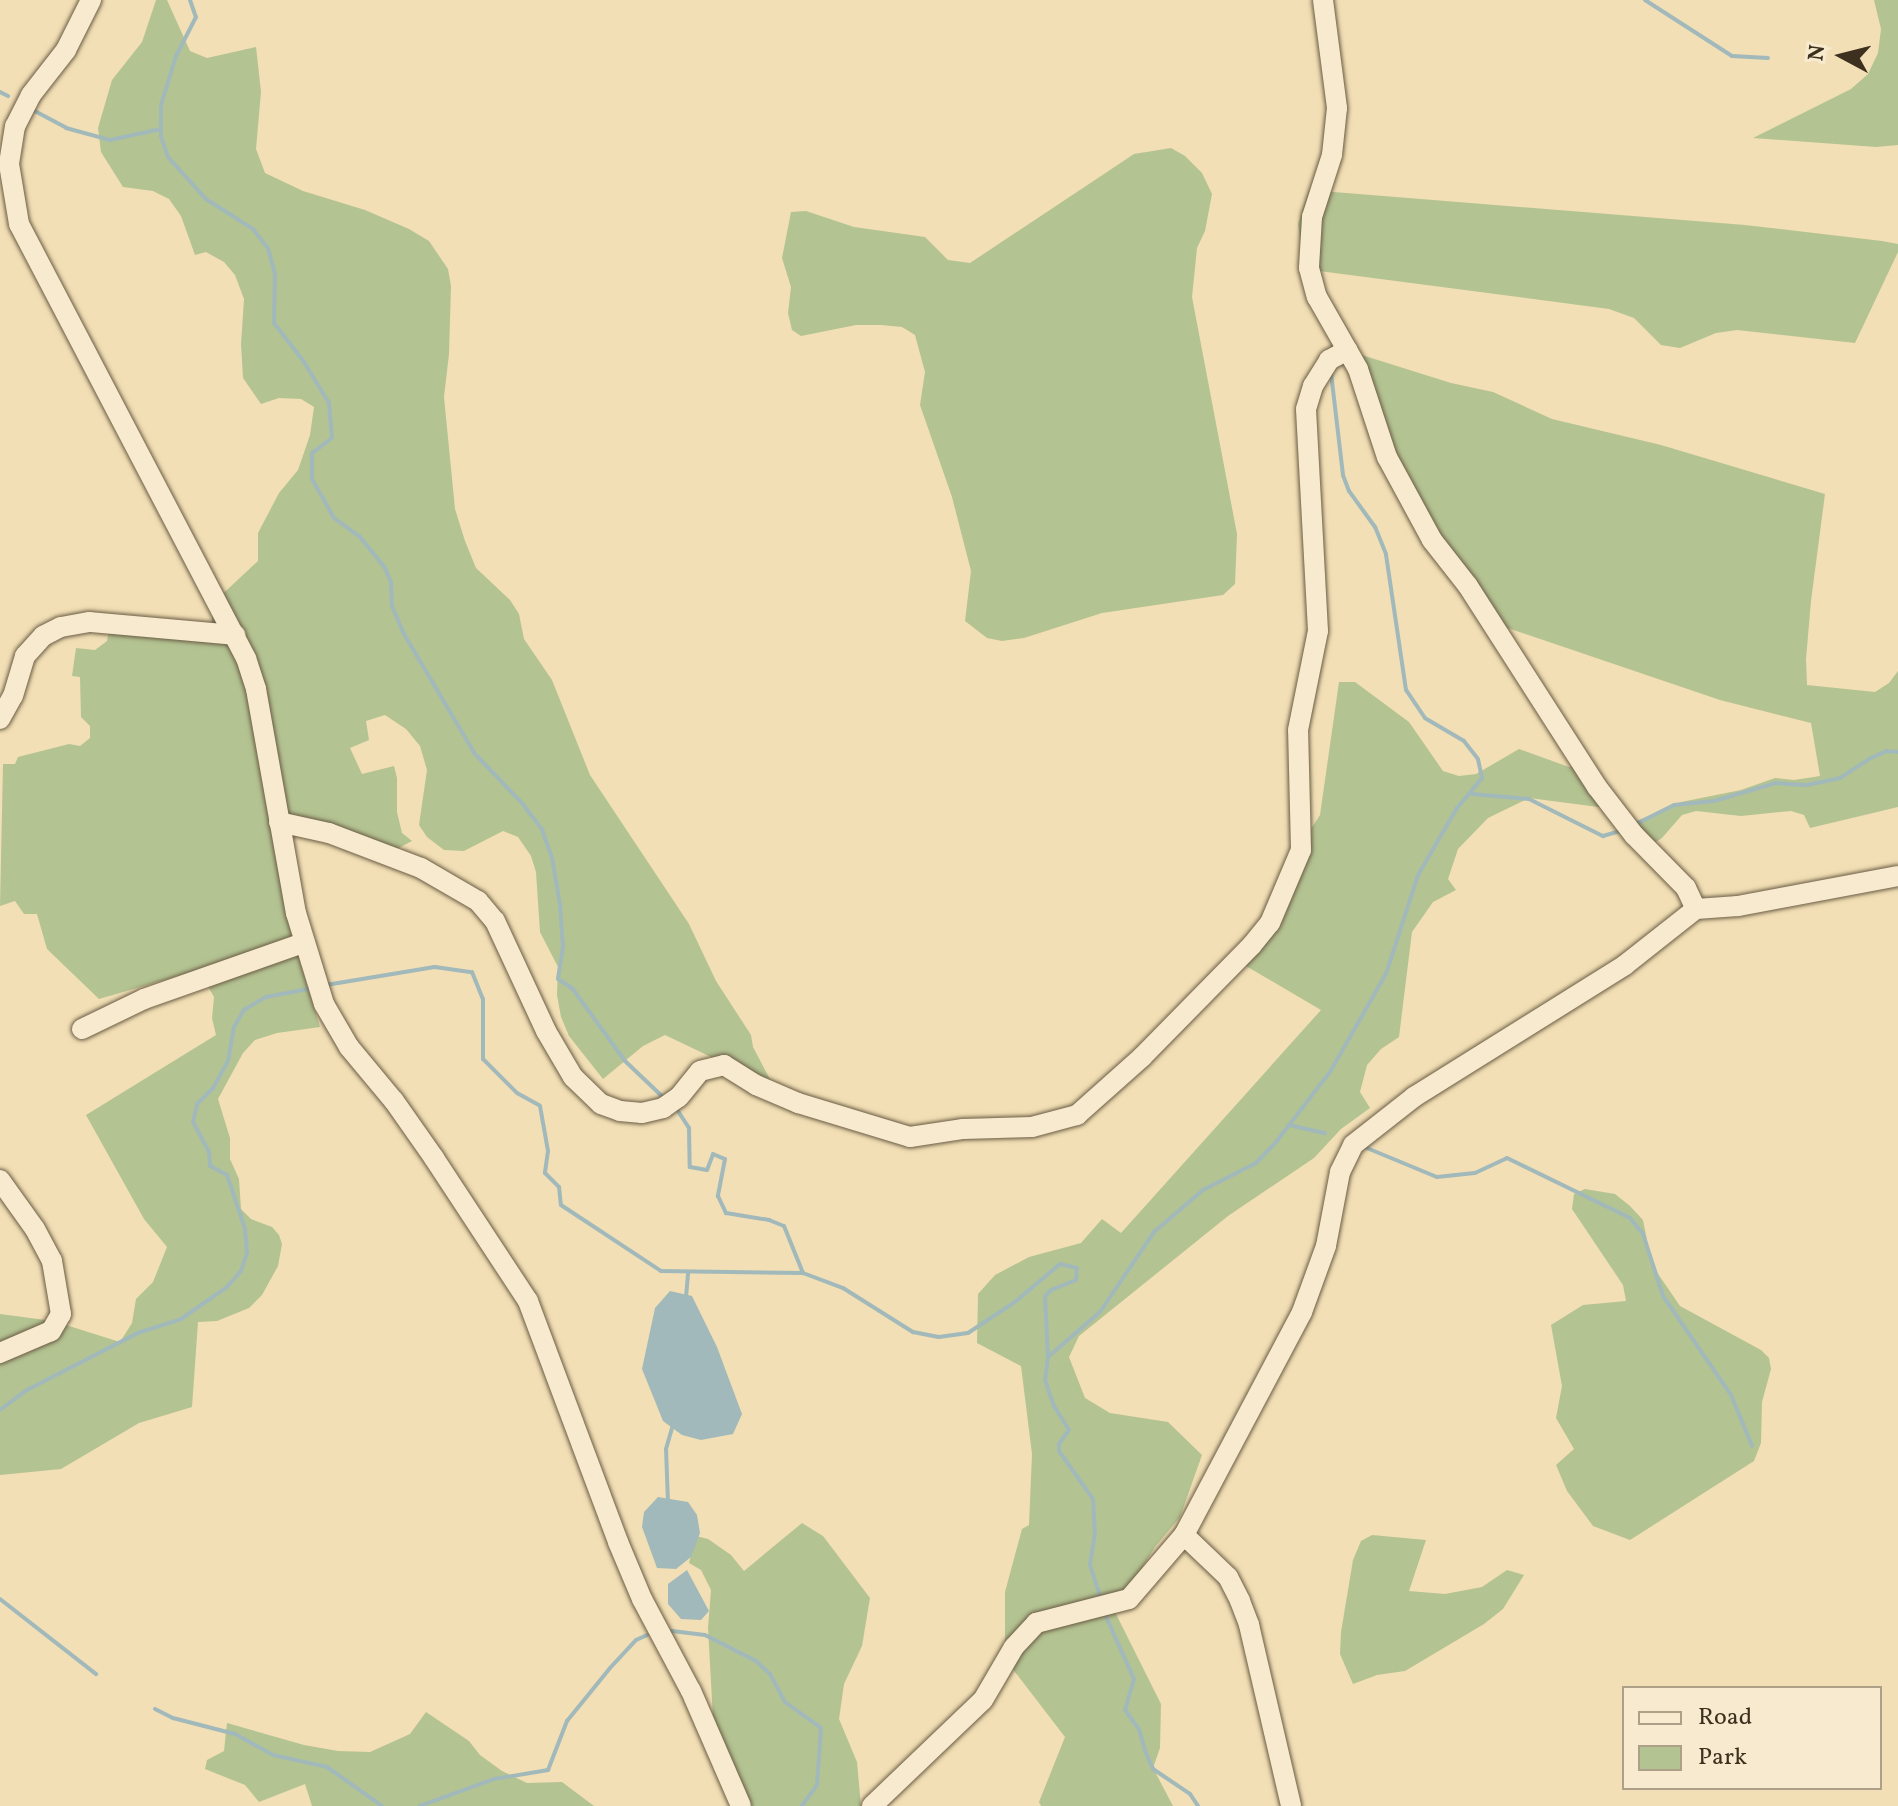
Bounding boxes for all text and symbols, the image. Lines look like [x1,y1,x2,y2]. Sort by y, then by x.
north arrow [1802,16,1882,96]
text: N [1801,43,1834,63]
legend [1622,1686,1882,1790]
text: Road [1698,1701,1752,1735]
text: Park [1698,1741,1747,1775]

